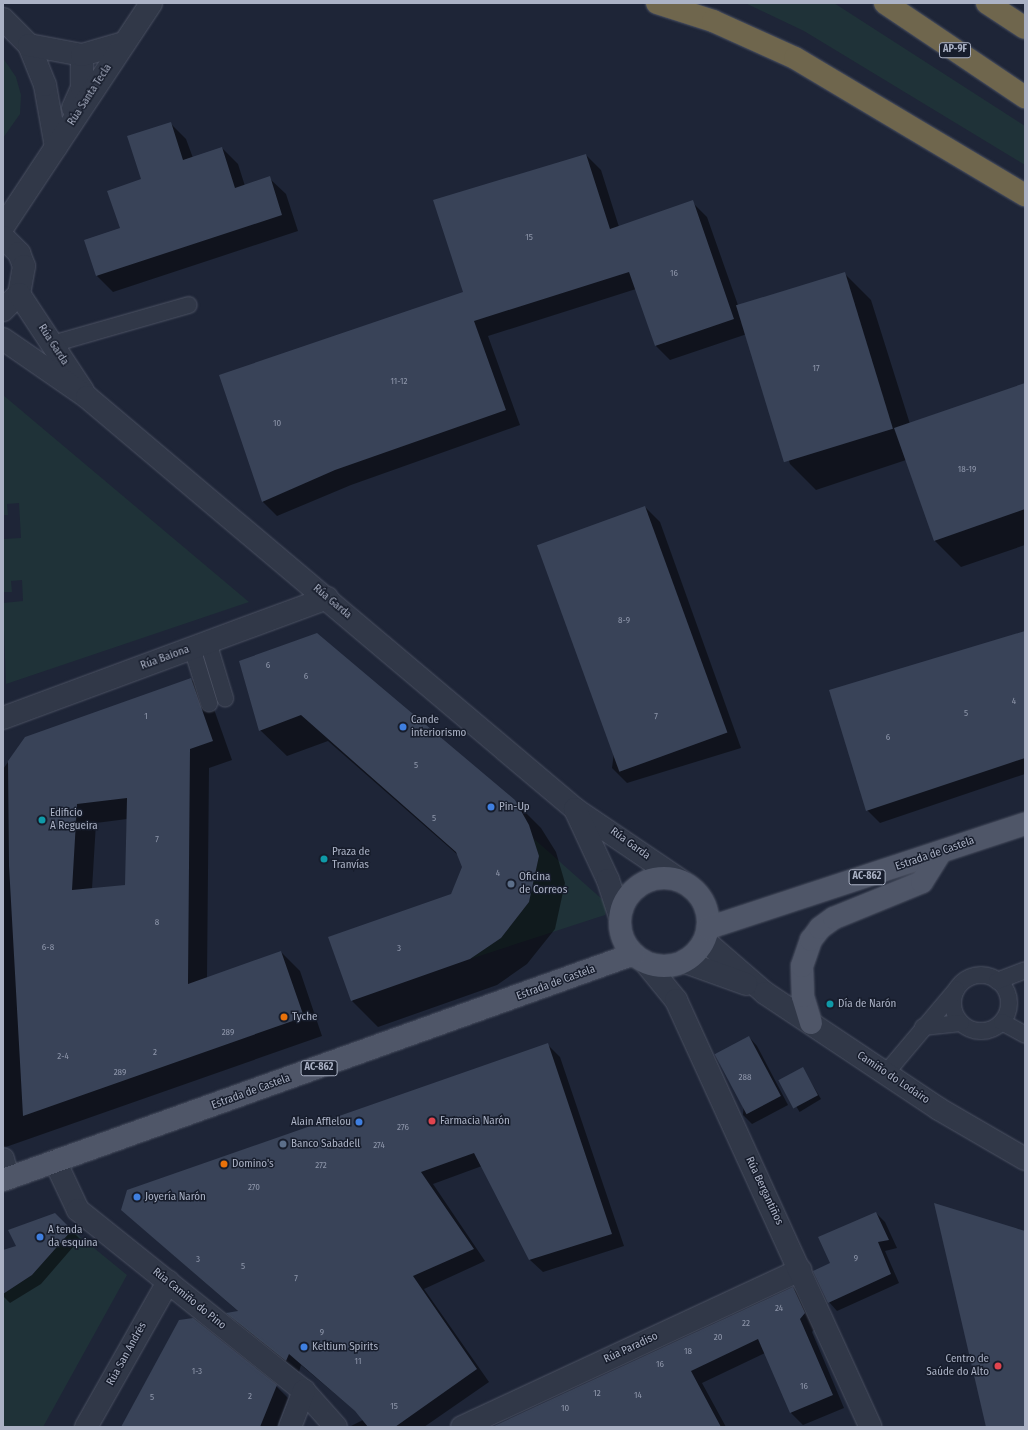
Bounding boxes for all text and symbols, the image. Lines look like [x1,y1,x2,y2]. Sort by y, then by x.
road number: AP-9F [939,42,971,58]
street label: Rúa Santa Tecla [65,62,115,128]
house number: 15 [525,232,533,242]
house number: 16 [670,268,678,278]
street label: Rúa Garda [35,322,71,368]
house number: 17 [812,363,820,373]
house number: 11-12 [390,376,408,386]
house number: 10 [273,418,281,428]
house number: 18-19 [958,464,976,474]
street label: Rúa Garda [310,582,354,622]
house number: 8-9 [618,615,630,625]
street label: Rúa Baiona [139,643,191,673]
house number: 6 [266,660,270,670]
house number: 6 [304,671,308,681]
house number: 4 [1012,696,1016,706]
house number: 5 [964,708,968,718]
house number: 1 [144,711,148,721]
house number: 7 [654,711,658,721]
place label: Cande interiorismo [411,714,466,740]
marker: Cande interiorismo [398,722,408,732]
house number: 6 [886,732,890,742]
house number: 5 [414,760,418,770]
place label: Pin-Up [499,800,530,814]
marker: Pin-Up [486,802,496,812]
place label: Edificio A Regueira [50,807,98,833]
house number: 5 [432,813,436,823]
marker: Edificio A Regueira [37,815,47,825]
street label: Rúa Garda [607,825,653,863]
house number: 7 [155,834,159,844]
street label: Estrada de Castela [894,834,976,874]
place label: Praza de Tranvías [332,846,370,872]
marker: Praza de Tranvías [319,854,329,864]
house number: 4 [496,868,500,878]
road number: AC-862 [848,869,886,885]
place label: Oficina de Correos [519,871,567,897]
marker: Oficina de Correos [506,879,516,889]
house number: 8 [155,917,159,927]
house number: 6-8 [42,942,54,952]
house number: 3 [397,943,401,953]
street label: Estrada de Castela [515,963,597,1003]
place label: Día de Narón [838,997,896,1011]
marker: Día de Narón [825,999,835,1009]
place label: Tyche [292,1010,317,1024]
marker: Tyche [279,1012,289,1022]
house number: 289 [222,1027,234,1037]
house number: 2 [153,1047,157,1057]
street label: Camiño do Lodairo [854,1049,932,1107]
house number: 2-4 [57,1051,69,1061]
road number: AC-862 [300,1060,338,1076]
house number: 289 [114,1067,126,1077]
street label: Estrada de Castela [210,1072,292,1112]
house number: 288 [739,1072,751,1082]
place label: Farmacia Narón [440,1114,510,1128]
place label: Alain Afflelou [291,1115,351,1129]
marker: Farmacia Narón [427,1116,437,1126]
marker: Alain Afflelou [354,1117,364,1127]
house number: 276 [397,1122,409,1132]
place label: Banco Sabadell [291,1137,360,1151]
marker: Banco Sabadell [278,1139,288,1149]
house number: 274 [373,1140,385,1150]
street label: Rúa Bergantiños [742,1155,786,1227]
place label: Domino's [232,1157,274,1171]
marker: Domino's [219,1159,229,1169]
house number: 272 [315,1160,327,1170]
house number: 270 [248,1182,260,1192]
place label: Joyería Narón [145,1190,206,1204]
marker: Joyería Narón [132,1192,142,1202]
place label: A tenda da esquina [48,1224,98,1250]
marker: A tenda da esquina [35,1232,45,1242]
house number: 9 [854,1253,858,1263]
house number: 3 [196,1254,200,1264]
house number: 5 [241,1261,245,1271]
street label: Rúa Camiño do Pino [150,1265,228,1333]
house number: 7 [294,1273,298,1283]
house number: 24 [775,1303,783,1313]
house number: 22 [742,1318,750,1328]
street label: Rúa San Andrés [104,1320,150,1388]
house number: 9 [320,1327,324,1337]
street label: Rúa Paradiso [602,1330,660,1366]
house number: 20 [714,1332,722,1342]
place label: Keltium Spirits [312,1340,378,1354]
marker: Keltium Spirits [299,1342,309,1352]
house number: 18 [684,1346,692,1356]
place label: Centro de Saúde do Alto [926,1353,989,1379]
house number: 11 [355,1356,361,1366]
house number: 16 [656,1359,664,1369]
marker: Centro de Saúde do Alto [992,1360,1004,1372]
house number: 1-3 [192,1366,202,1376]
house number: 16 [800,1381,808,1391]
house number: 12 [593,1388,601,1398]
house number: 14 [634,1390,642,1400]
house number: 2 [248,1391,252,1401]
house number: 5 [150,1392,154,1402]
house number: 15 [390,1401,398,1411]
house number: 10 [561,1403,569,1413]

